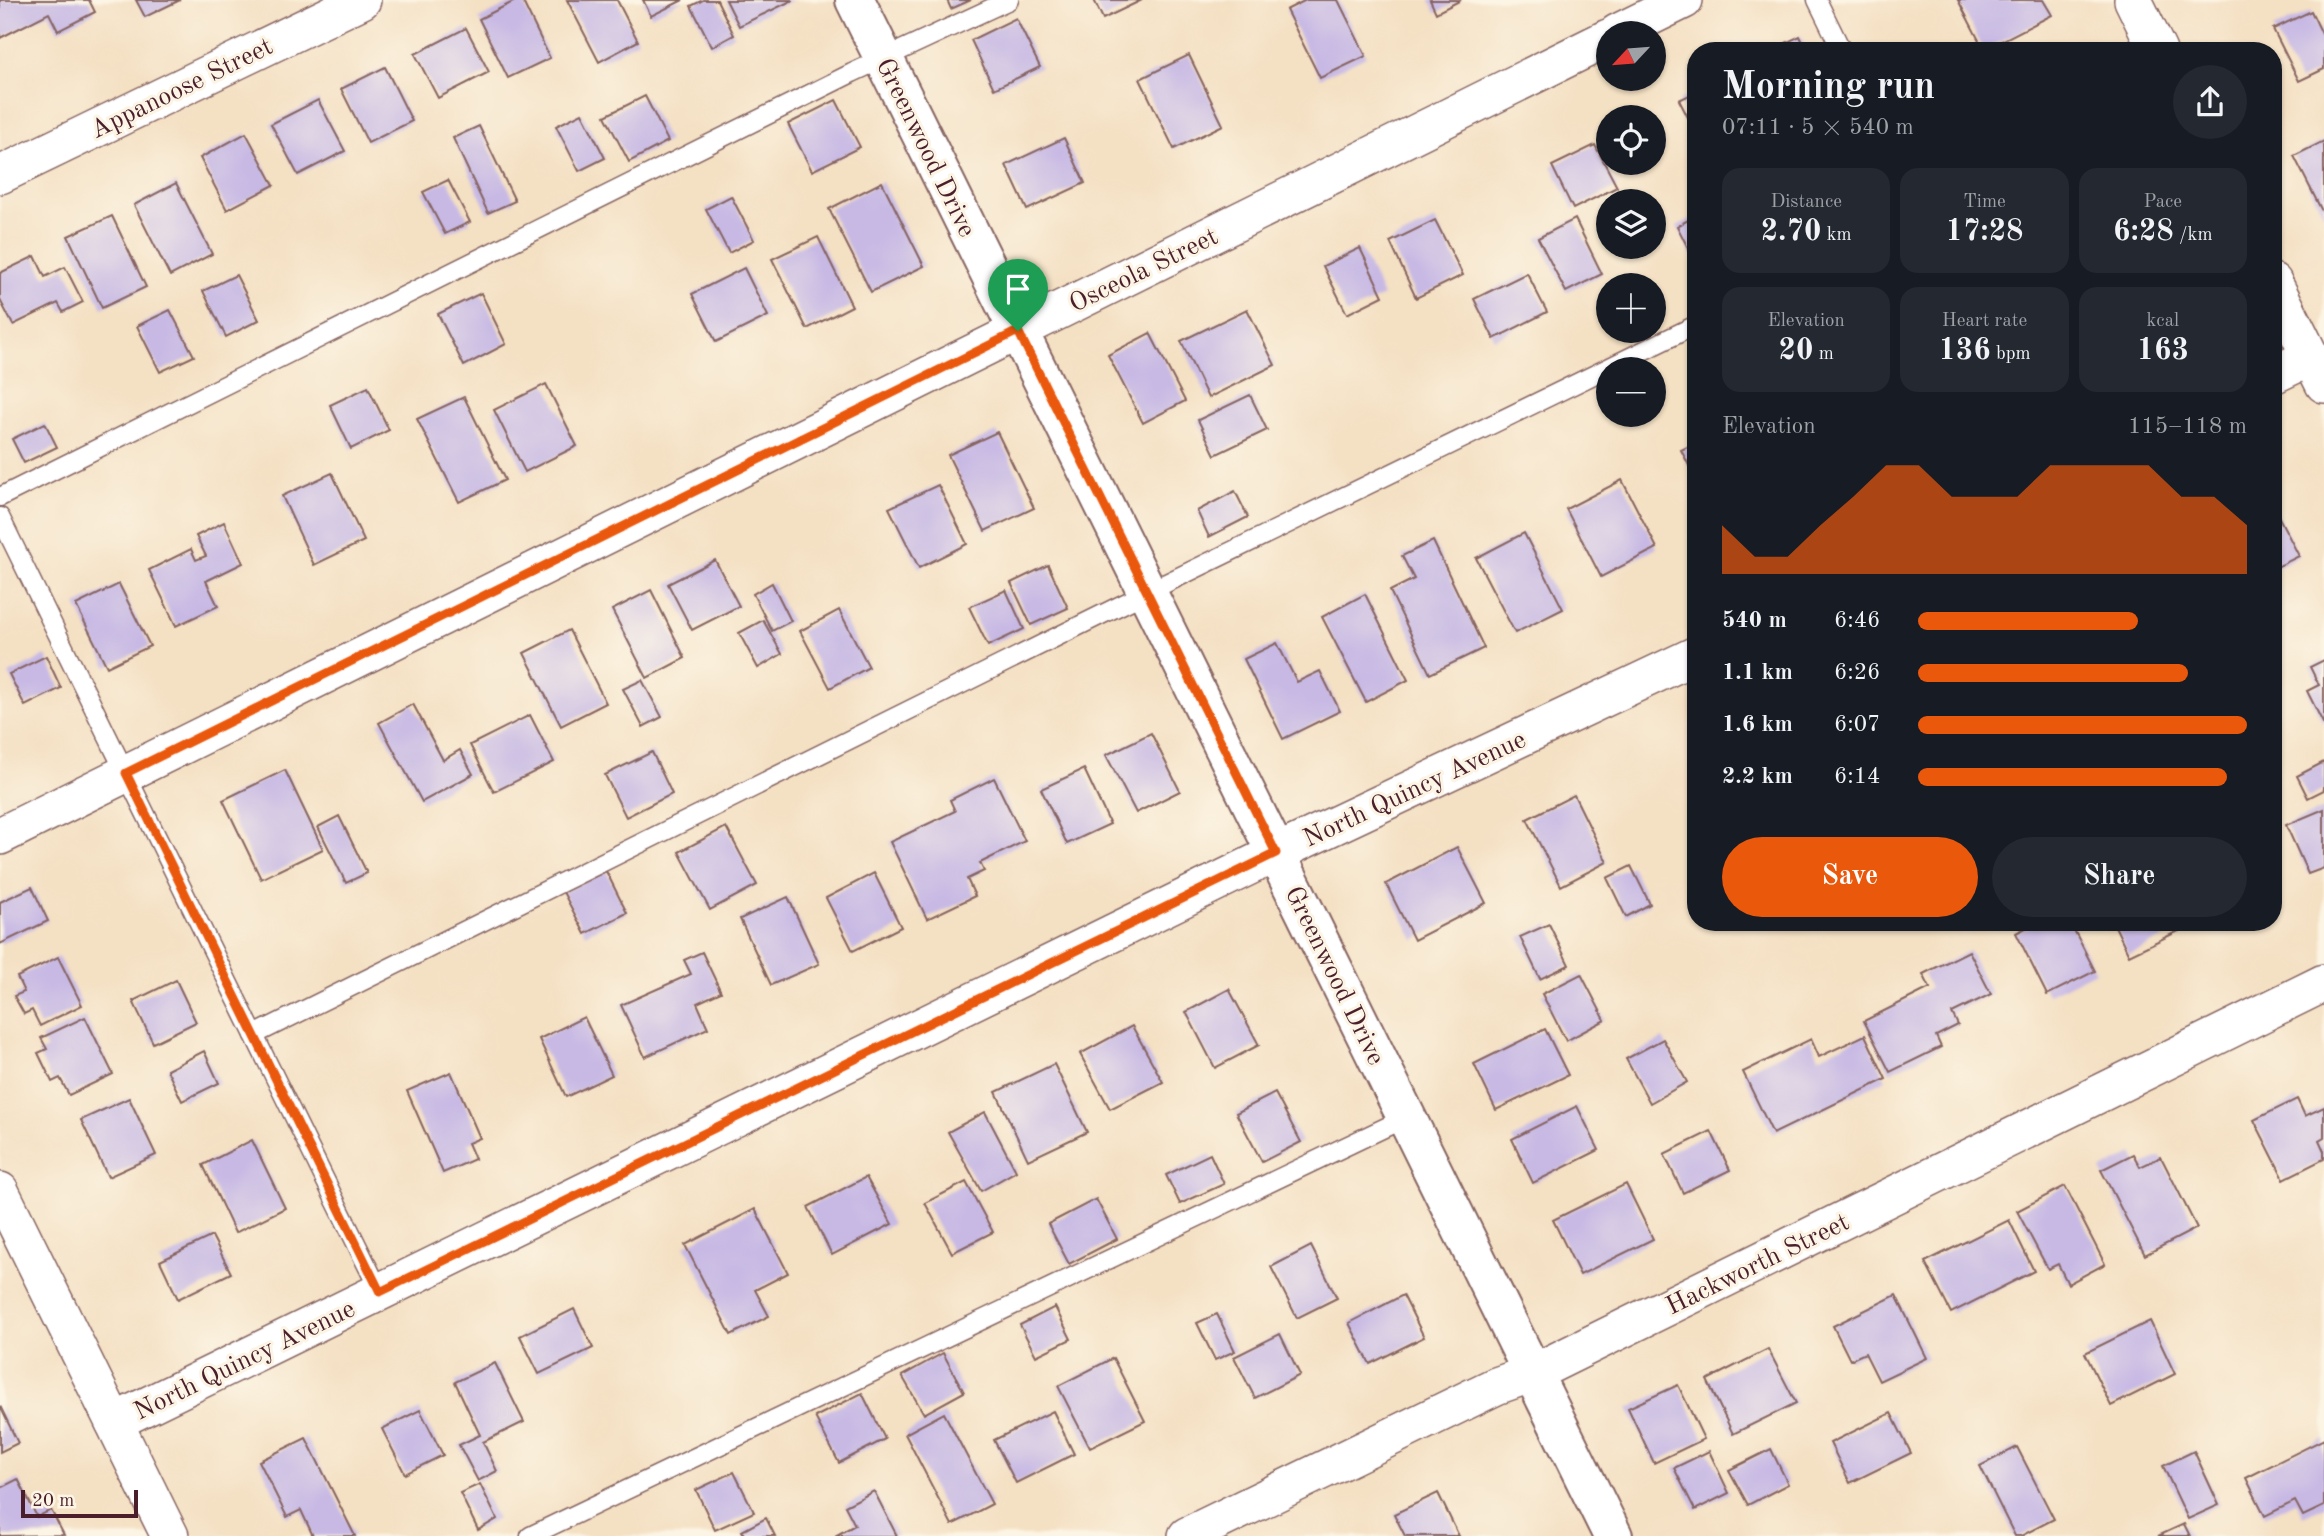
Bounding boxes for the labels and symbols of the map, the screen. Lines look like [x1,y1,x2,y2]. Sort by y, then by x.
north arrow [1596,21,1666,91]
street label: Appanoose Street [87,34,277,144]
street label: Greenwood Drive [871,54,980,241]
street label: Osceola Street [1065,224,1222,318]
pin [988,259,1048,331]
street label: North Quincy Avenue [1300,727,1530,853]
street label: Greenwood Drive [1280,882,1389,1069]
street label: Hackworth Street [1662,1209,1854,1320]
street label: North Quincy Avenue [130,1296,359,1426]
scale bar [21,1487,138,1519]

